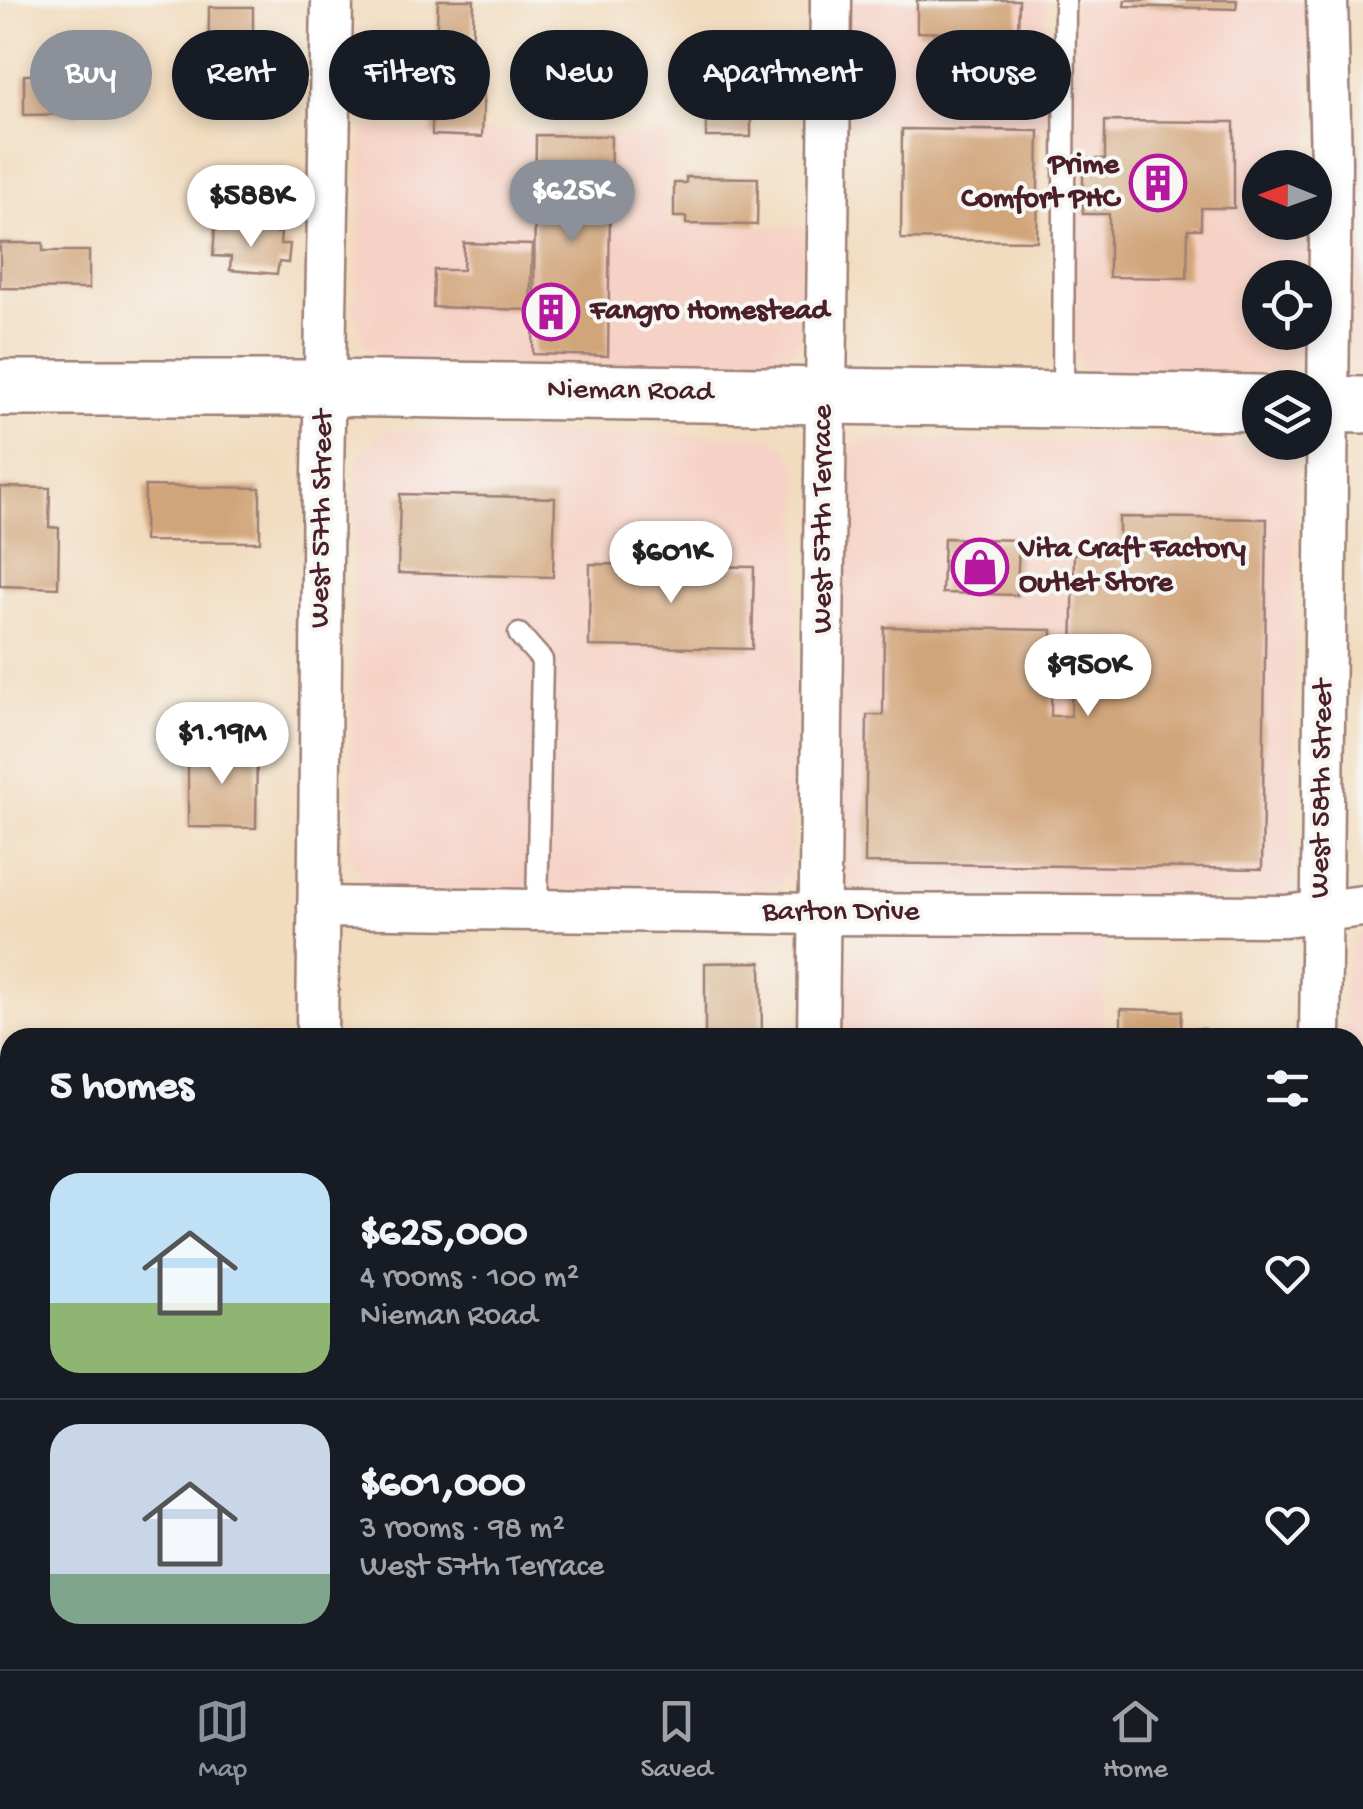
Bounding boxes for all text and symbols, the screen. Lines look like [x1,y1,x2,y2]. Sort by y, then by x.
chip: Buy [30,30,152,120]
chip: Rent [172,30,309,120]
chip: Filters [329,30,490,120]
chip: New [510,30,648,120]
chip: Apartment [668,30,896,120]
chip: House [916,30,1071,120]
place label: Prime Comfort PHC [961,149,1122,218]
north arrow [1242,150,1332,240]
map controls [1242,150,1332,460]
building icon: Prime Comfort PHC [1128,153,1188,213]
pin: $625K [502,160,642,245]
pin: $588K [181,165,321,250]
text: $625K [532,173,612,211]
text: $588K [209,178,293,216]
button: locate [1242,260,1332,350]
building icon: Fangro Homestead [521,282,581,342]
place label: Fangro Homestead [589,295,833,330]
button: layers [1242,370,1332,460]
street label: Nieman Road [547,373,716,411]
street label: West 57th Terrace [807,404,842,633]
street label: West 57th Street [304,407,342,628]
pin: $601K [601,521,741,606]
place label: Vita Craft Factory Outlet Store [1017,533,1246,602]
text: $601K [631,534,711,572]
shop icon: Vita Craft Factory Outlet Store [950,537,1010,597]
pin: $950K [1018,634,1158,719]
text: $950K [1046,647,1130,685]
street label: West 58th Street [1304,676,1342,899]
pin: $1.19M [141,702,303,787]
text: $1.19M [178,715,266,753]
street label: Barton Drive [761,896,920,931]
icon: filters [1260,1061,1315,1116]
text: 5 homes [50,1064,193,1113]
text: $625,000 [360,1211,528,1260]
icon: home [130,1213,250,1333]
icon: heart [1260,1246,1315,1301]
text: 4 rooms · 100 m² [360,1260,579,1298]
text: Nieman Road [360,1298,538,1336]
text: $601,000 [360,1462,526,1511]
icon: home [130,1464,250,1584]
icon: heart [1260,1497,1315,1552]
text: 3 rooms · 98 m² [360,1511,565,1549]
text: West 57th Terrace [360,1549,604,1587]
tab: Map [195,1694,250,1787]
tab: Saved [641,1694,712,1787]
tab: Home [1103,1694,1168,1787]

